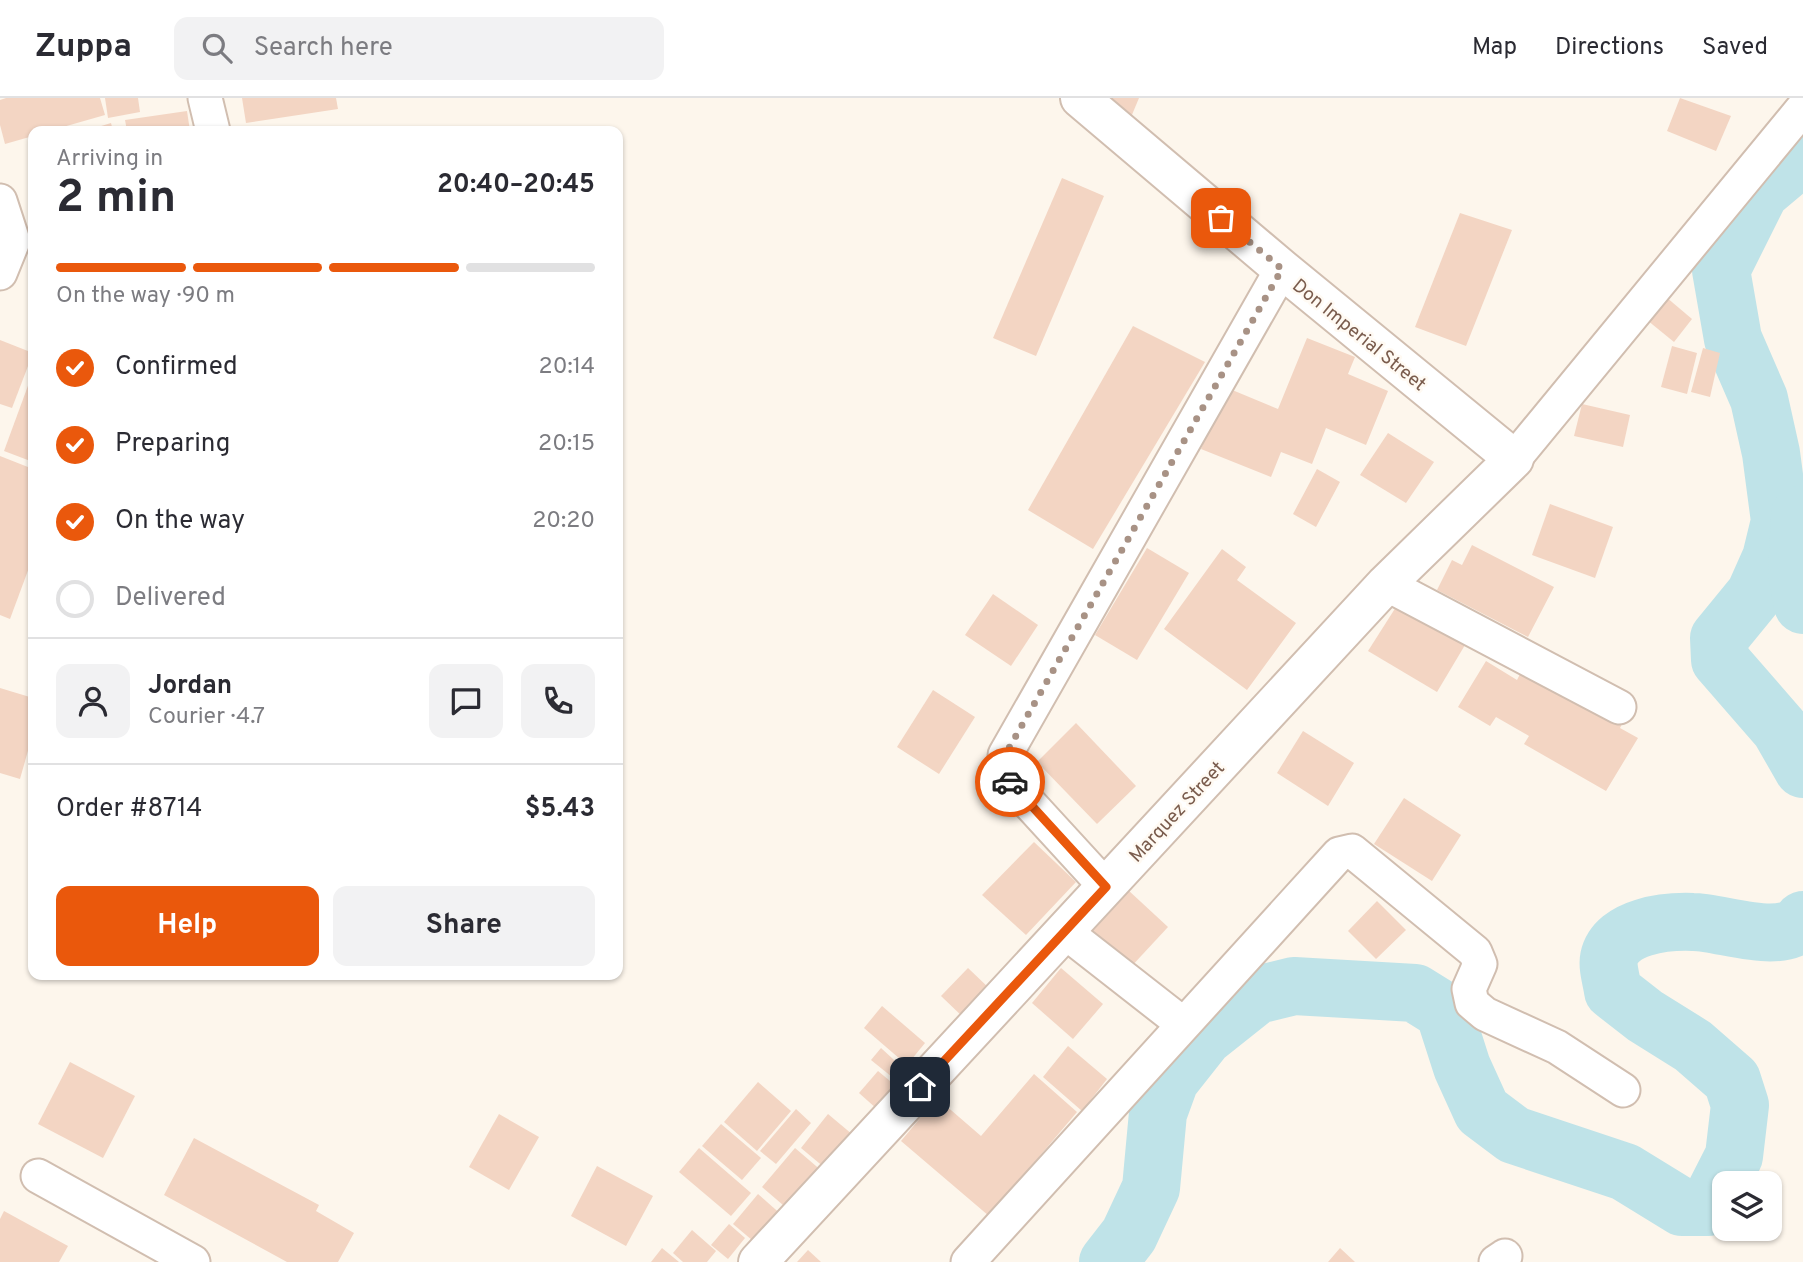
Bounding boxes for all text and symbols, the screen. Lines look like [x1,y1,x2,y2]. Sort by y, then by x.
search box [174,17,664,80]
text: Zuppa [35,27,132,69]
icon: search [198,29,236,67]
text: Search here [254,32,393,65]
text: Map [1472,33,1517,63]
text: Directions [1555,33,1664,63]
text: Saved [1702,33,1768,63]
text: Arriving in [56,145,163,174]
text: 20:40–20:45 [437,169,595,202]
text: 2 min [56,170,176,229]
pin [1191,188,1251,248]
icon: bag [1202,199,1240,237]
street label: Don Imperial Street [1287,274,1431,397]
text: On the way · 90 m [56,282,235,311]
icon: check [56,349,94,387]
text: Confirmed [115,351,238,384]
text: 20:14 [539,353,595,382]
icon: check [56,426,94,464]
text: Preparing [115,428,230,461]
text: 20:15 [538,430,595,459]
icon: check [56,503,94,541]
text: On the way [115,505,245,538]
text: 20:20 [532,507,595,536]
text: Delivered [115,582,226,615]
button: person [56,664,130,738]
button: chat [429,664,503,738]
button: phone [521,664,595,738]
text: Jordan [148,670,232,703]
text: Courier · 4.7 [148,703,265,732]
courier [975,747,1045,817]
street label: Marquez Street [1125,757,1230,868]
icon: car [991,763,1029,801]
text: Order #8714 [56,793,202,826]
text: $5.43 [525,793,595,826]
button: Help [56,886,319,966]
button: Share [333,886,595,966]
pin [890,1057,950,1117]
icon: home [901,1068,939,1106]
map controls [1712,1171,1782,1241]
button: layers [1712,1171,1782,1241]

